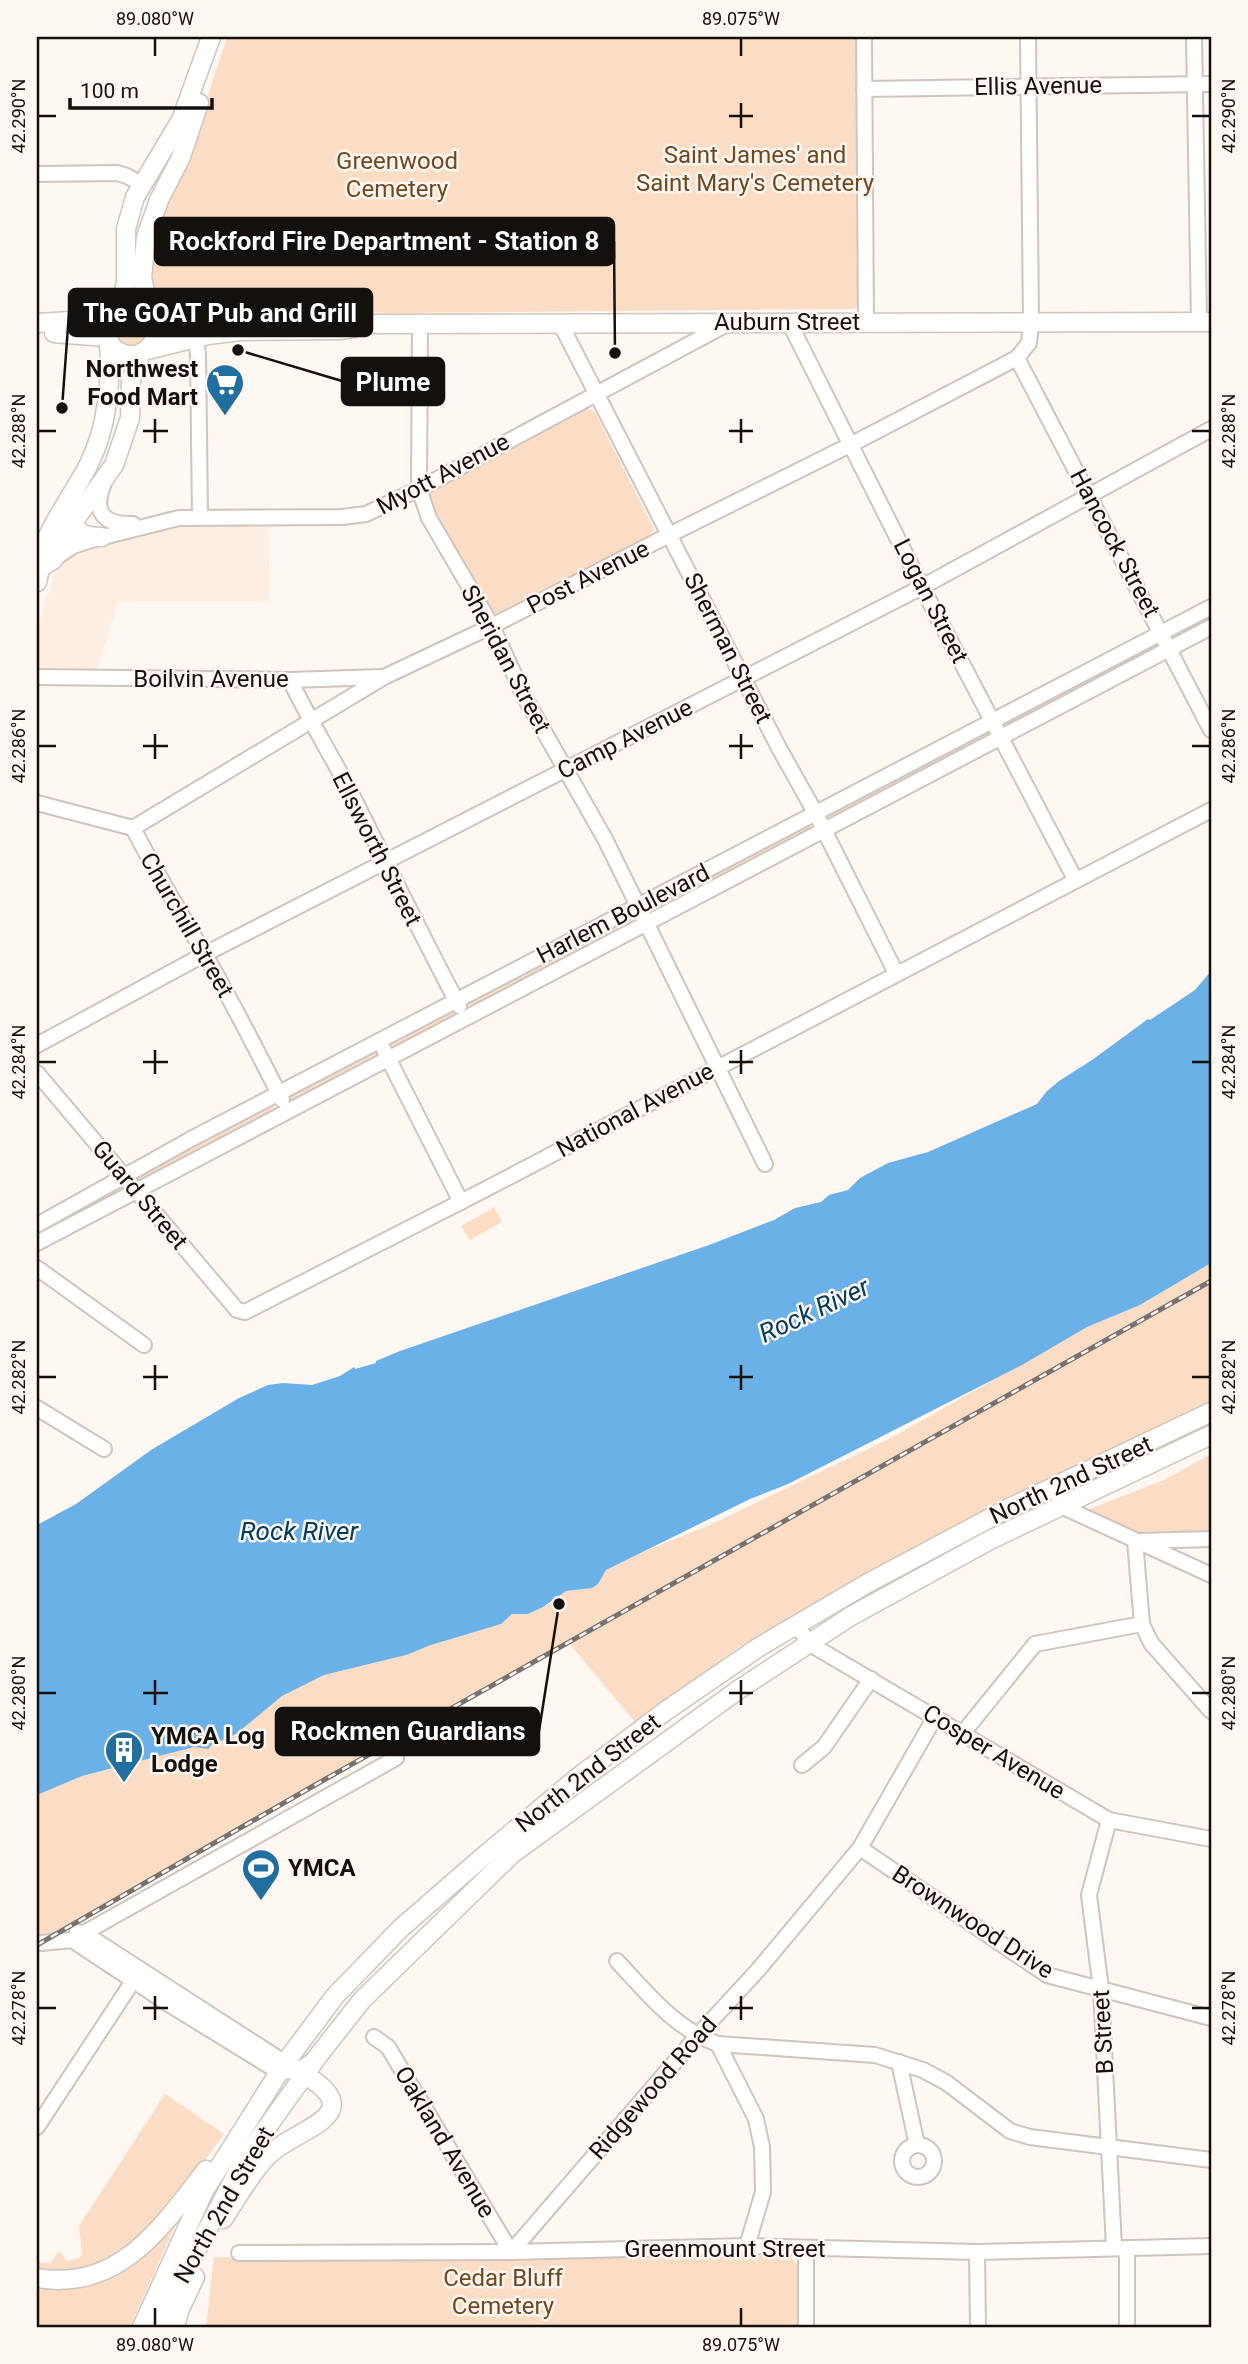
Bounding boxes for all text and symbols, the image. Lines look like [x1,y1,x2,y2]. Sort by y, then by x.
text: 89.080°W [116,8,194,29]
text: 89.075°W [702,8,780,29]
scale bar [70,66,212,110]
street label: Ellis Avenue [974,71,1102,101]
text: 42.290°N [8,79,29,153]
text: 100 m [80,79,139,103]
text: 42.290°N [1218,79,1239,153]
park label: Saint James' and Saint Mary's Cemetery [636,141,875,197]
park label: Greenwood Cemetery [336,147,458,203]
callout: Rockford Fire Department - Station 8 [155,218,614,265]
text: Rockford Fire Department - Station 8 [169,226,599,256]
callout: The GOAT Pub and Grill [69,289,372,336]
text: The GOAT Pub and Grill [83,298,357,328]
street label: Auburn Street [714,308,860,336]
place label: Northwest Food Mart [86,355,198,411]
callout: Plume [342,358,444,405]
supermarket icon: Northwest Food Mart [204,362,246,417]
text: Plume [356,367,430,397]
text: 42.288°N [8,394,29,468]
text: 42.288°N [1218,394,1239,468]
street label: Myott Avenue [372,427,514,521]
street label: Hancock Street [1064,464,1166,622]
street label: Post Avenue [522,534,654,620]
street label: Logan Street [888,534,974,668]
street label: Sherman Street [678,568,778,728]
street label: Sheridan Street [455,580,557,738]
street label: Boilvin Avenue [133,665,289,693]
street label: Camp Avenue [553,693,697,785]
text: 42.286°N [8,709,29,783]
text: 42.286°N [1218,709,1239,783]
street label: Ellsworth Street [326,768,428,931]
street label: Churchill Street [134,848,240,1003]
street label: Harlem Boulevard [532,858,714,970]
text: 42.284°N [8,1025,29,1099]
text: 42.284°N [1218,1025,1239,1099]
street label: National Avenue [552,1057,718,1163]
street label: Guard Street [86,1135,194,1255]
water label: Rock River [754,1271,875,1349]
text: 42.282°N [8,1340,29,1414]
text: 42.282°N [1218,1340,1239,1414]
street label: North 2nd Street [985,1430,1157,1530]
water label: Rock River [240,1516,359,1546]
text: 42.280°N [8,1656,29,1730]
text: 42.280°N [1218,1656,1239,1730]
street label: Cosper Avenue [918,1699,1070,1805]
callout: Rockmen Guardians [276,1708,539,1755]
street label: North 2nd Street [510,1708,666,1838]
text: Rockmen Guardians [290,1716,526,1746]
place label: YMCA Log Lodge [151,1722,265,1778]
building icon: YMCA Log Lodge [103,1729,145,1784]
sports icon: YMCA [240,1847,282,1902]
place label: YMCA [288,1854,357,1882]
street label: Brownwood Drive [887,1859,1059,1985]
text: 42.278°N [8,1971,29,2045]
text: 42.278°N [1218,1971,1239,2045]
street label: B Street [1087,1989,1119,2075]
street label: Ridgewood Road [583,2011,723,2165]
street label: Oakland Avenue [389,2061,501,2223]
street label: North 2nd Street [168,2122,280,2288]
street label: Greenmount Street [624,2235,826,2263]
park label: Cedar Bluff Cemetery [443,2264,564,2320]
text: 89.080°W [116,2334,194,2355]
text: 89.075°W [702,2334,780,2355]

